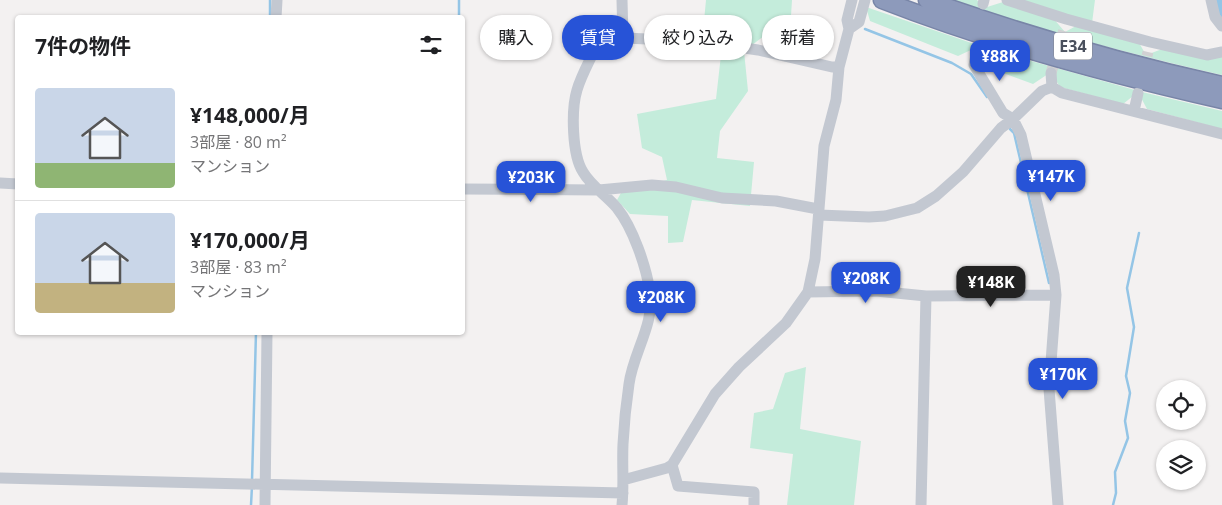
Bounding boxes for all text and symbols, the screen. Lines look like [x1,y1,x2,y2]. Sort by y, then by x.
chip: 購入 [480,15,552,60]
chip: 賃貸 [562,15,634,60]
chip: 絞り込み [644,15,752,60]
chip: 新着 [762,15,834,60]
icon: filters [417,31,445,59]
text: 7件の物件 [35,32,131,60]
road number: E34 [1054,32,1092,59]
pin: ¥88K [970,39,1030,82]
text: ¥88K [981,45,1019,67]
text: ¥148,000/月 [190,101,310,129]
icon: home [75,108,135,168]
text: 3部屋 · 80 m² [190,131,287,153]
text: マンション [190,155,270,177]
pin: ¥203K [496,160,566,203]
pin: ¥147K [1016,160,1086,202]
text: ¥147K [1027,165,1075,187]
text: ¥203K [507,166,555,188]
text: ¥170,000/月 [190,226,310,254]
icon: home [75,233,135,293]
text: 3部屋 · 83 m² [190,256,287,278]
pin: ¥208K [831,262,901,304]
pin: ¥148K [956,266,1026,308]
text: ¥208K [842,267,890,289]
text: ¥148K [967,271,1015,293]
text: マンション [190,280,270,302]
pin: ¥208K [626,280,696,323]
text: ¥208K [637,286,685,308]
pin: ¥170K [1028,358,1098,400]
text: ¥170K [1039,363,1087,385]
map controls [1156,380,1206,490]
button: locate [1156,380,1206,430]
button: layers [1156,440,1206,490]

